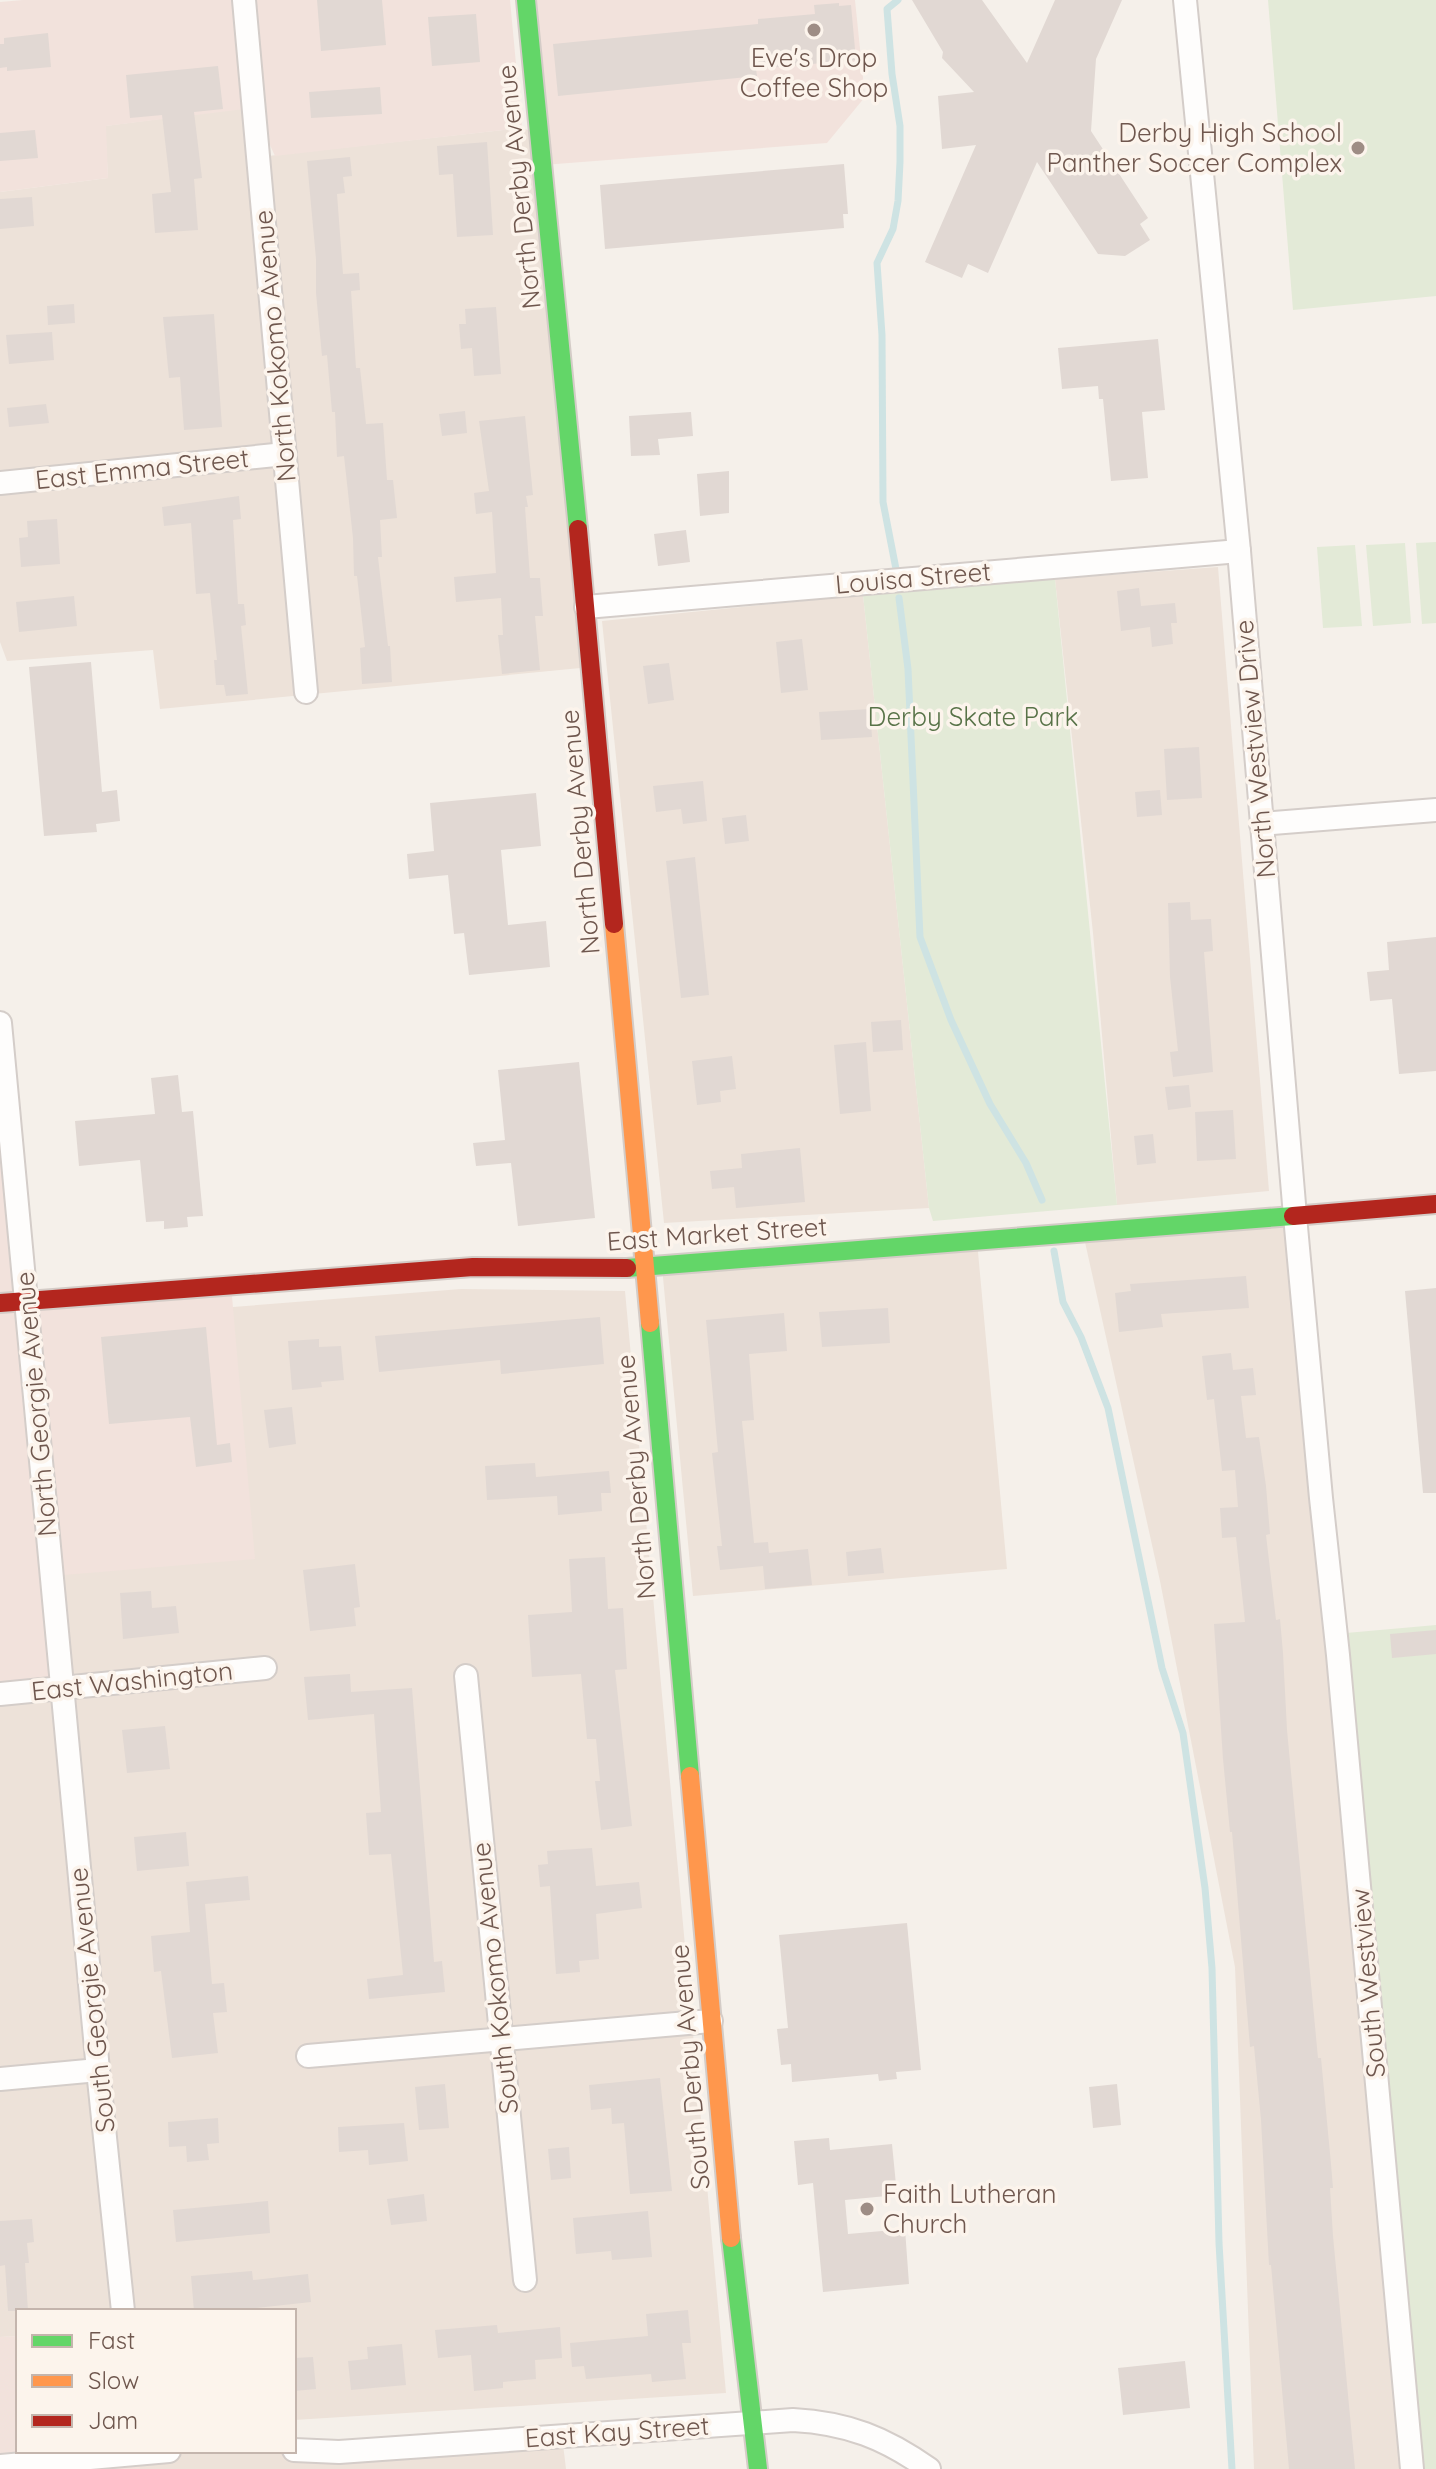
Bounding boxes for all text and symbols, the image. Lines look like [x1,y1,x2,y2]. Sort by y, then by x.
marker: Eve's Drop Coffee Shop [805,21,823,39]
place label: Eve's Drop Coffee Shop [740,41,888,104]
street label: North Derby Avenue [489,63,548,311]
place label: Derby High School Panther Soccer Complex [1046,116,1342,179]
marker: Derby High School Panther Soccer Complex [1349,139,1367,157]
street label: North Kokomo Avenue [246,209,303,483]
street label: East Emma Street [33,441,250,496]
street label: Louisa Street [834,554,992,601]
street label: North Westview Drive [1227,619,1282,879]
park label: Derby Skate Park [868,700,1078,733]
street label: North Derby Avenue [552,708,607,956]
street label: East Market Street [606,1209,828,1258]
street label: North Georgie Avenue [7,1270,64,1538]
street label: North Derby Avenue [608,1353,663,1601]
street label: East Washington [30,1654,234,1707]
street label: South Kokomo Avenue [464,1841,525,2116]
street label: South Georgie Avenue [61,1866,122,2134]
street label: South Westview [1343,1887,1392,2079]
street label: South Derby Avenue [662,1943,717,2191]
place label: Faith Lutheran Church [883,2177,1057,2240]
marker: Faith Lutheran Church [858,2200,876,2218]
legend [16,2309,296,2453]
text: Fast [88,2325,135,2355]
text: Slow [88,2365,139,2395]
text: Jam [88,2405,138,2435]
street label: East Kay Street [524,2409,710,2454]

